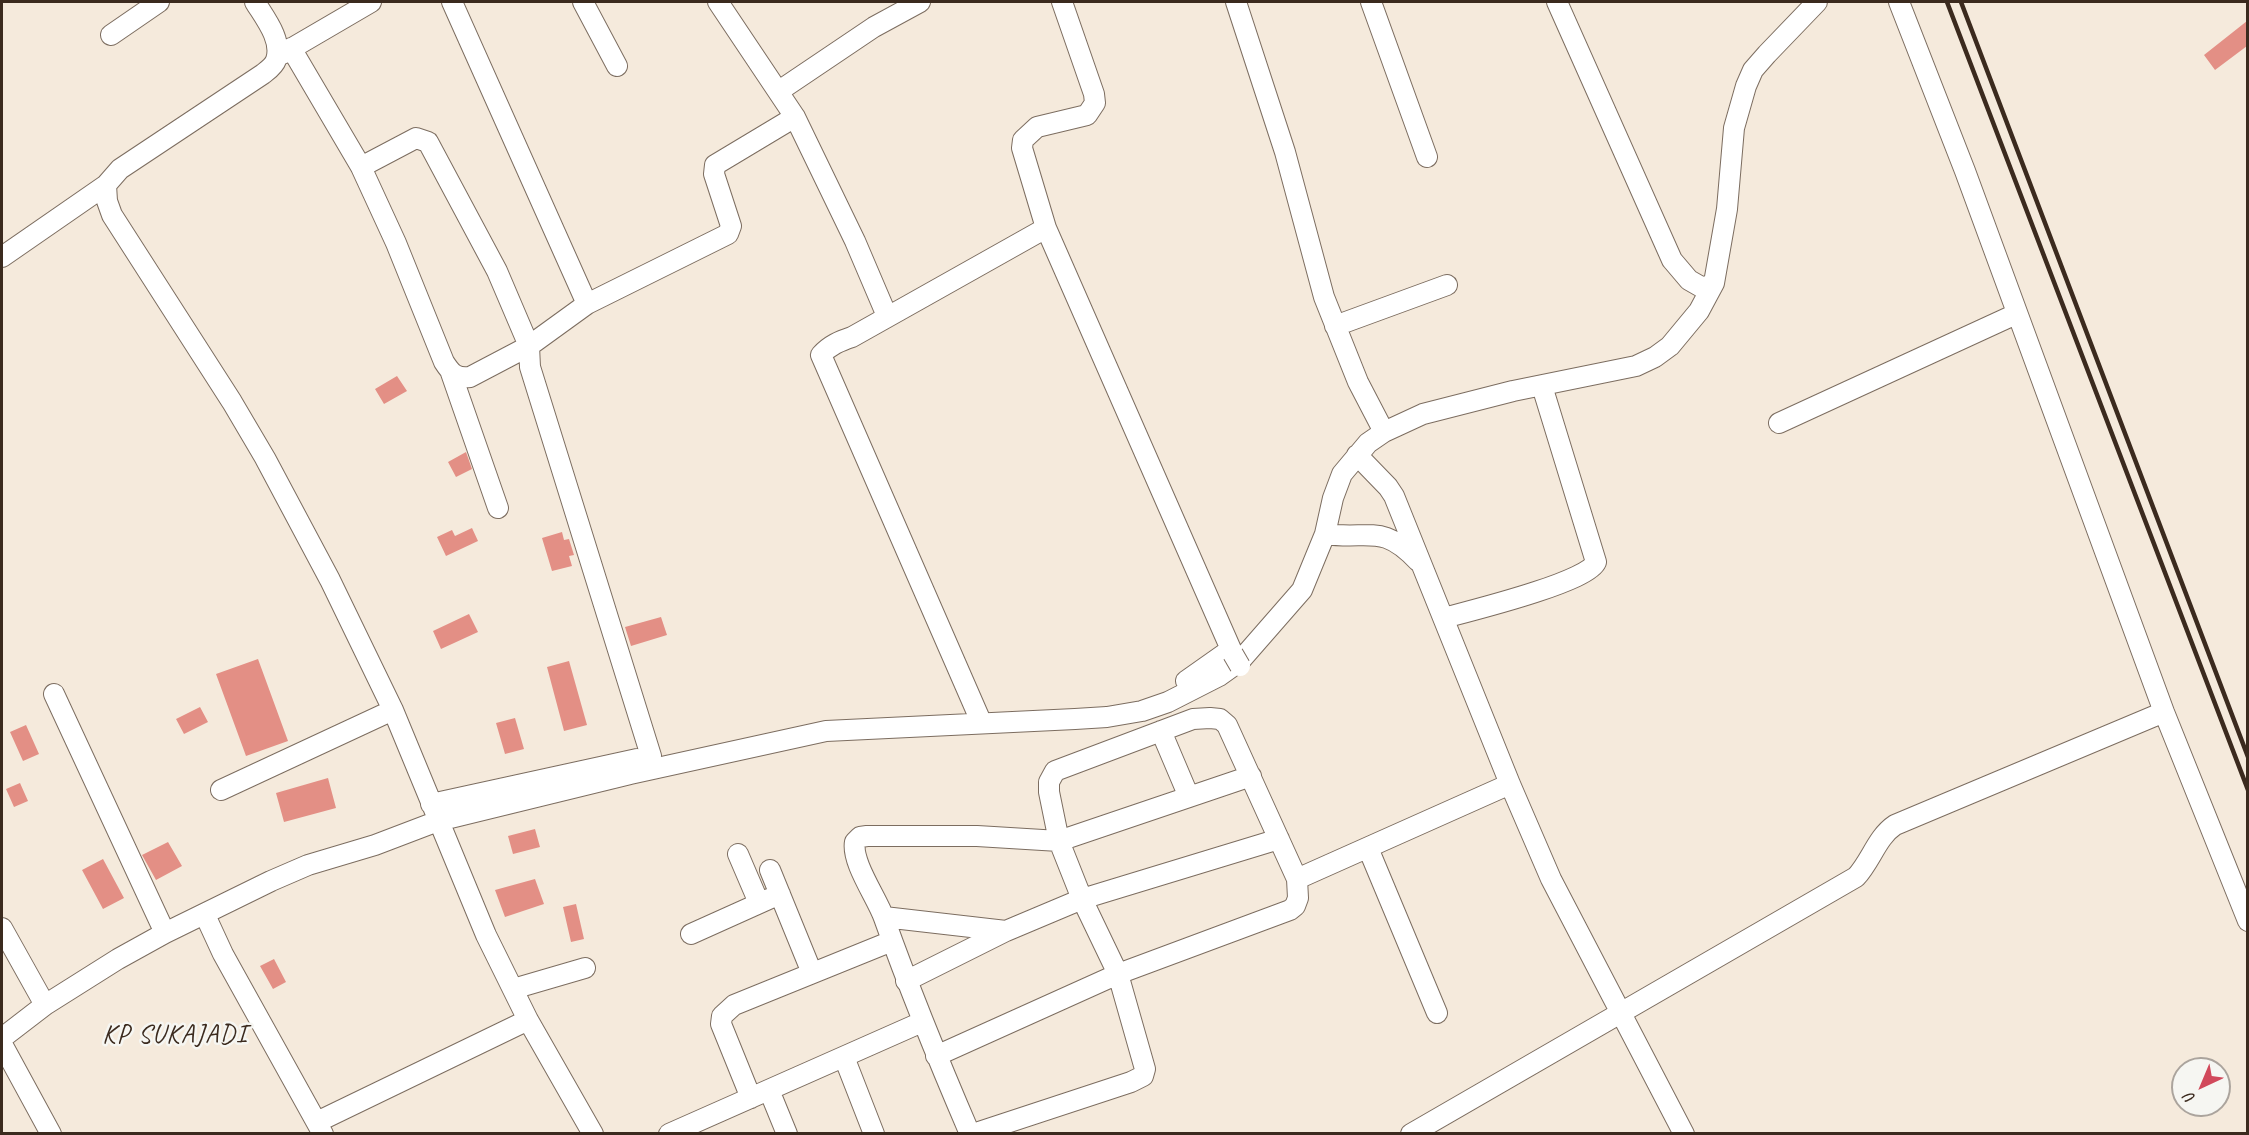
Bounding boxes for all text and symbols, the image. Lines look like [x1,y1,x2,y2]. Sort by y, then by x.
district label: KP SUKAJADI [102,1019,248,1051]
north arrow [2171,1057,2231,1117]
text: U [2180,1089,2200,1108]

